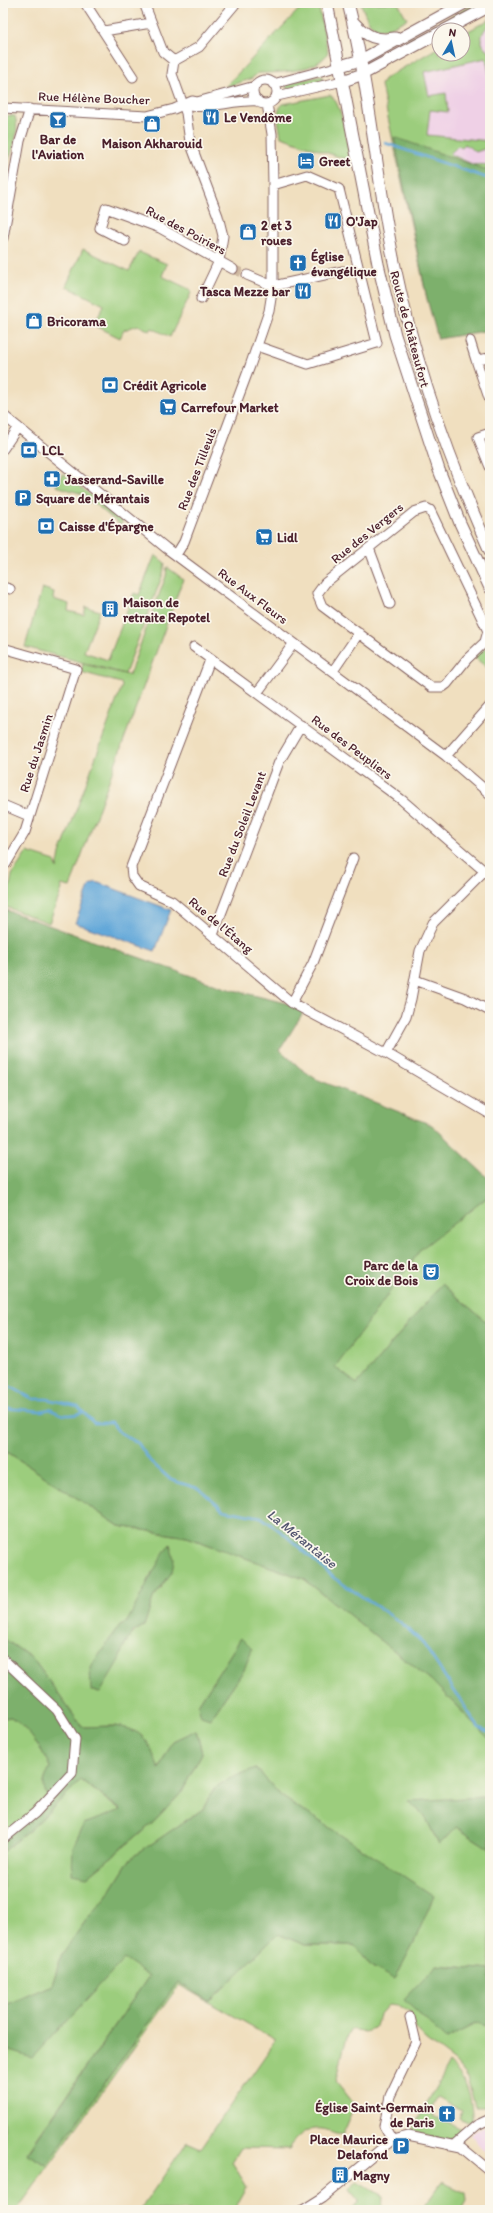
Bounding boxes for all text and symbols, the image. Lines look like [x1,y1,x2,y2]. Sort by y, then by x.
north arrow [431,22,471,62]
text: N [448,26,457,40]
street label: Rue Hélène Boucher [38,89,150,107]
restaurant icon: Le Vendôme [201,107,221,127]
bar icon: Bar de l'Aviation [48,110,68,130]
place label: Le Vendôme [224,110,292,125]
shop icon: Maison Akharouid [142,114,162,134]
place label: Bar de l'Aviation [32,132,85,162]
place label: Maison Akharouid [102,136,203,151]
hotel icon: Greet [296,151,316,171]
place label: Greet [319,154,351,169]
street label: Rue des Poiriers [143,203,229,258]
restaurant icon: O'Jap [323,211,343,231]
place label: O'Jap [346,214,378,230]
place label: 2 et 3 roues [261,218,292,248]
shop icon: 2 et 3 roues [238,222,258,242]
place label: Église évangélique [311,248,377,280]
church icon: Église évangélique [288,253,308,273]
street label: Route de Châteaufort [387,269,433,389]
restaurant icon: Tasca Mezze bar [293,281,313,301]
place label: Tasca Mezze bar [199,284,291,299]
shop icon: Bricorama [24,311,44,331]
place label: Bricorama [47,314,106,329]
bank icon: Crédit Agricole [100,375,120,395]
place label: Crédit Agricole [123,378,207,394]
supermarket icon: Carrefour Market [158,397,178,417]
place label: Carrefour Market [181,400,279,415]
street label: Rue des Tilleuls [174,425,220,512]
bank icon: LCL [19,440,39,460]
place label: LCL [42,443,64,458]
pharmacy icon: Jasserand-Saville [42,469,62,489]
place label: Jasserand-Saville [64,472,164,487]
parking icon: Square de Mérantais [13,488,33,508]
place label: Square de Mérantais [36,491,150,507]
street label: Rue des Vergers [328,499,406,567]
bank icon: Caisse d'Épargne [36,516,56,536]
place label: Caisse d'Épargne [59,518,154,535]
supermarket icon: Lidl [254,527,274,547]
place label: Lidl [277,530,298,545]
street label: Rue Aux Fleurs [215,565,291,627]
place label: Maison de retraite Repotel [123,595,210,626]
building icon: Maison de retraite Repotel [100,599,120,619]
street label: Rue du Jasmin [16,711,56,794]
street label: Rue des Peupliers [309,712,396,782]
street label: Rue du Soleil Levant [215,769,269,879]
street label: Rue de l'Étang [186,894,257,957]
place label: Parc de la Croix de Bois [345,1258,418,1288]
theatre icon: Parc de la Croix de Bois [421,1262,441,1282]
water label: La Mérantaise [264,1506,341,1573]
place label: Église Saint-Germain de Paris [315,2099,435,2130]
church icon: Église Saint-Germain de Paris [437,2104,457,2124]
place label: Place Maurice Delafond [310,2132,389,2162]
parking icon: Place Maurice Delafond [391,2136,411,2156]
building icon: Magny [330,2165,350,2185]
place label: Magny [353,2168,391,2184]

